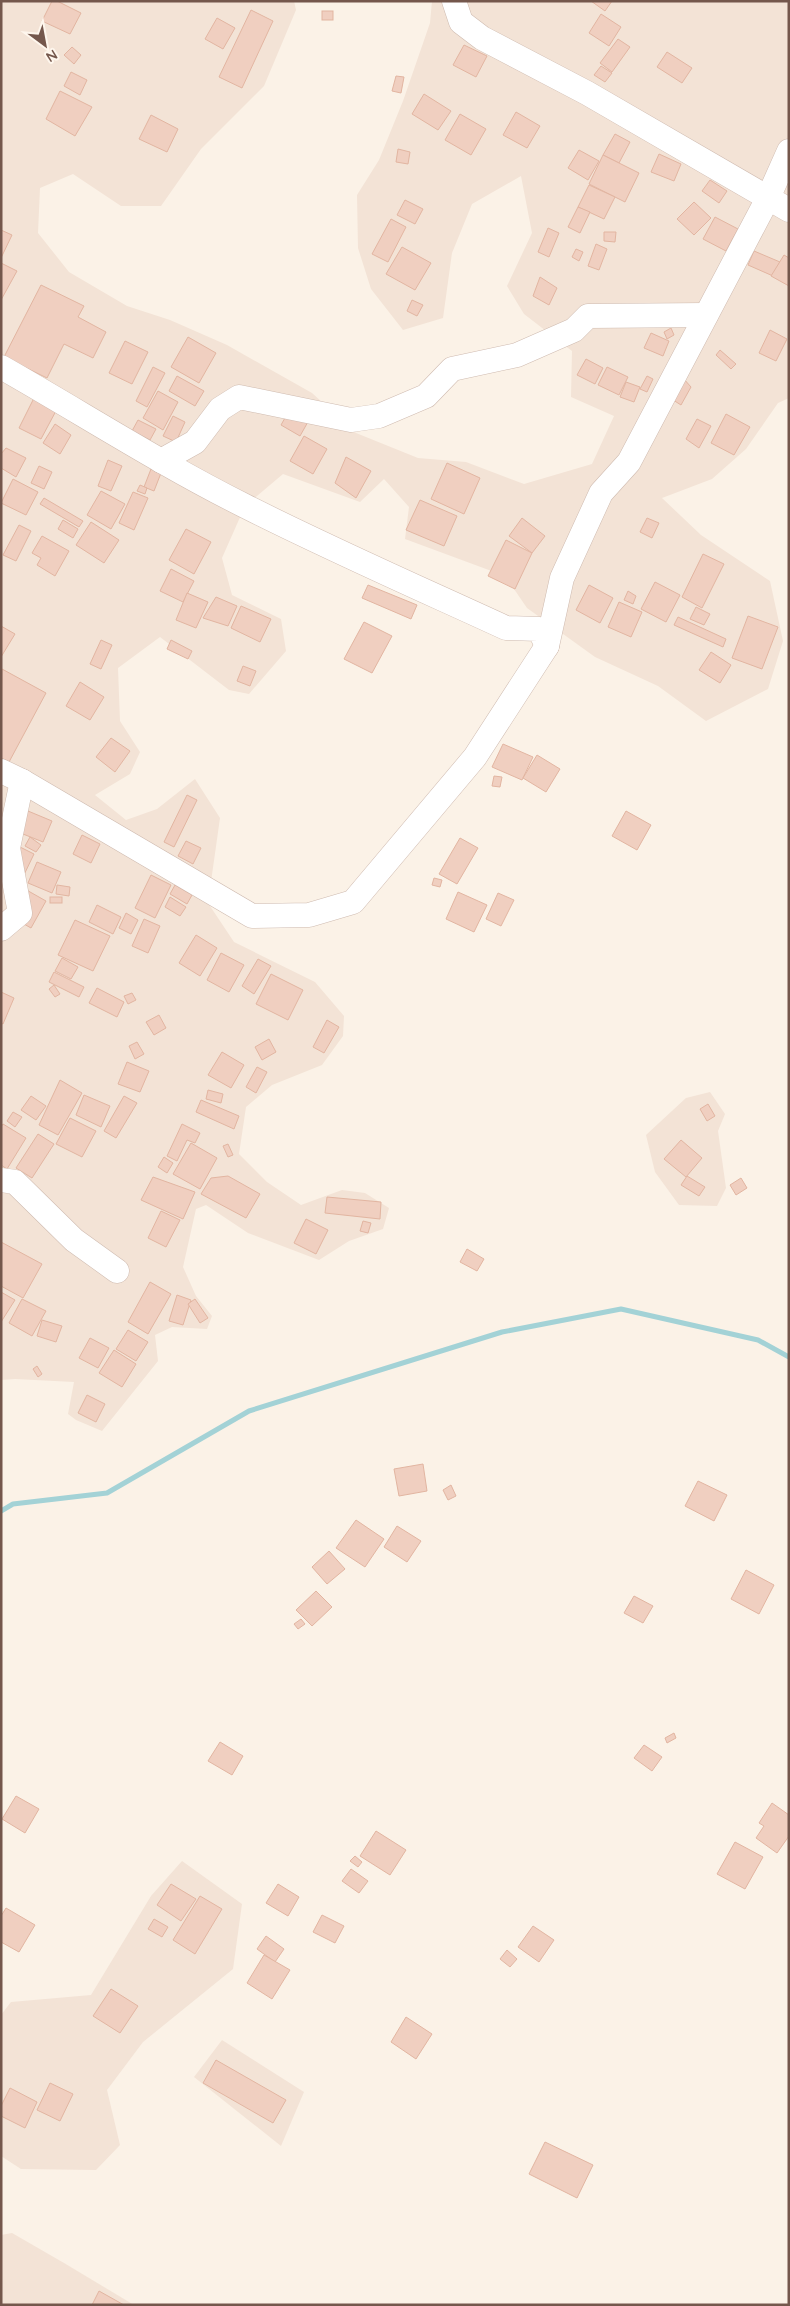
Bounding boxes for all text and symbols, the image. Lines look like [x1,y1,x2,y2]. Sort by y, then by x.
north arrow [20,20,70,70]
text: N [43,46,61,66]

